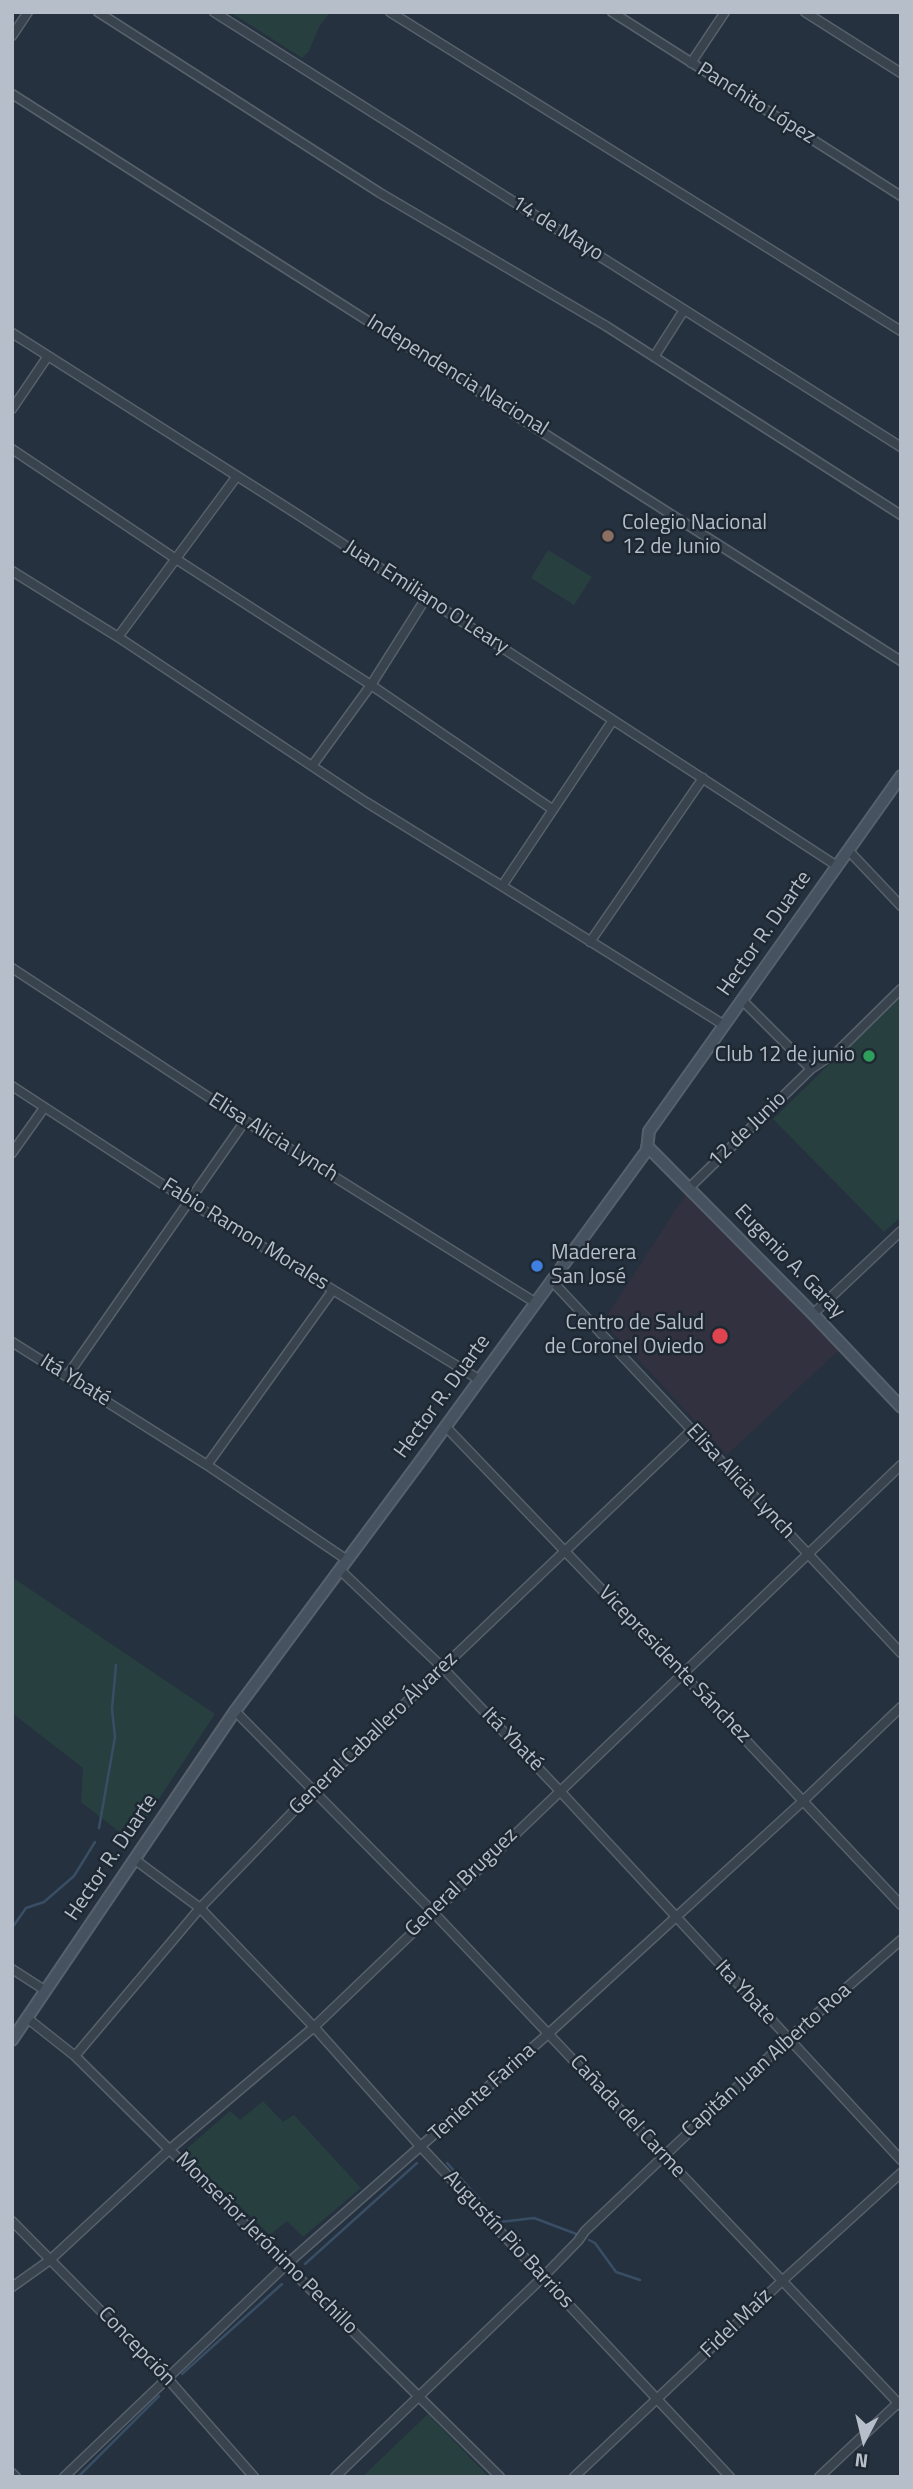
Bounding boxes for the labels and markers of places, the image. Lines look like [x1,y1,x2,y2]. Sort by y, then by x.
place label: Colegio Nacional 12 de Junio [622,511,767,561]
marker: Colegio Nacional 12 de Junio [600,528,616,544]
place label: Club 12 de junio [715,1043,855,1069]
marker: Club 12 de junio [861,1048,877,1064]
place label: Maderera San José [551,1241,636,1291]
marker: Maderera San José [529,1258,545,1274]
place label: Centro de Salud de Coronel Oviedo [545,1311,704,1361]
marker: Centro de Salud de Coronel Oviedo [710,1326,730,1346]

